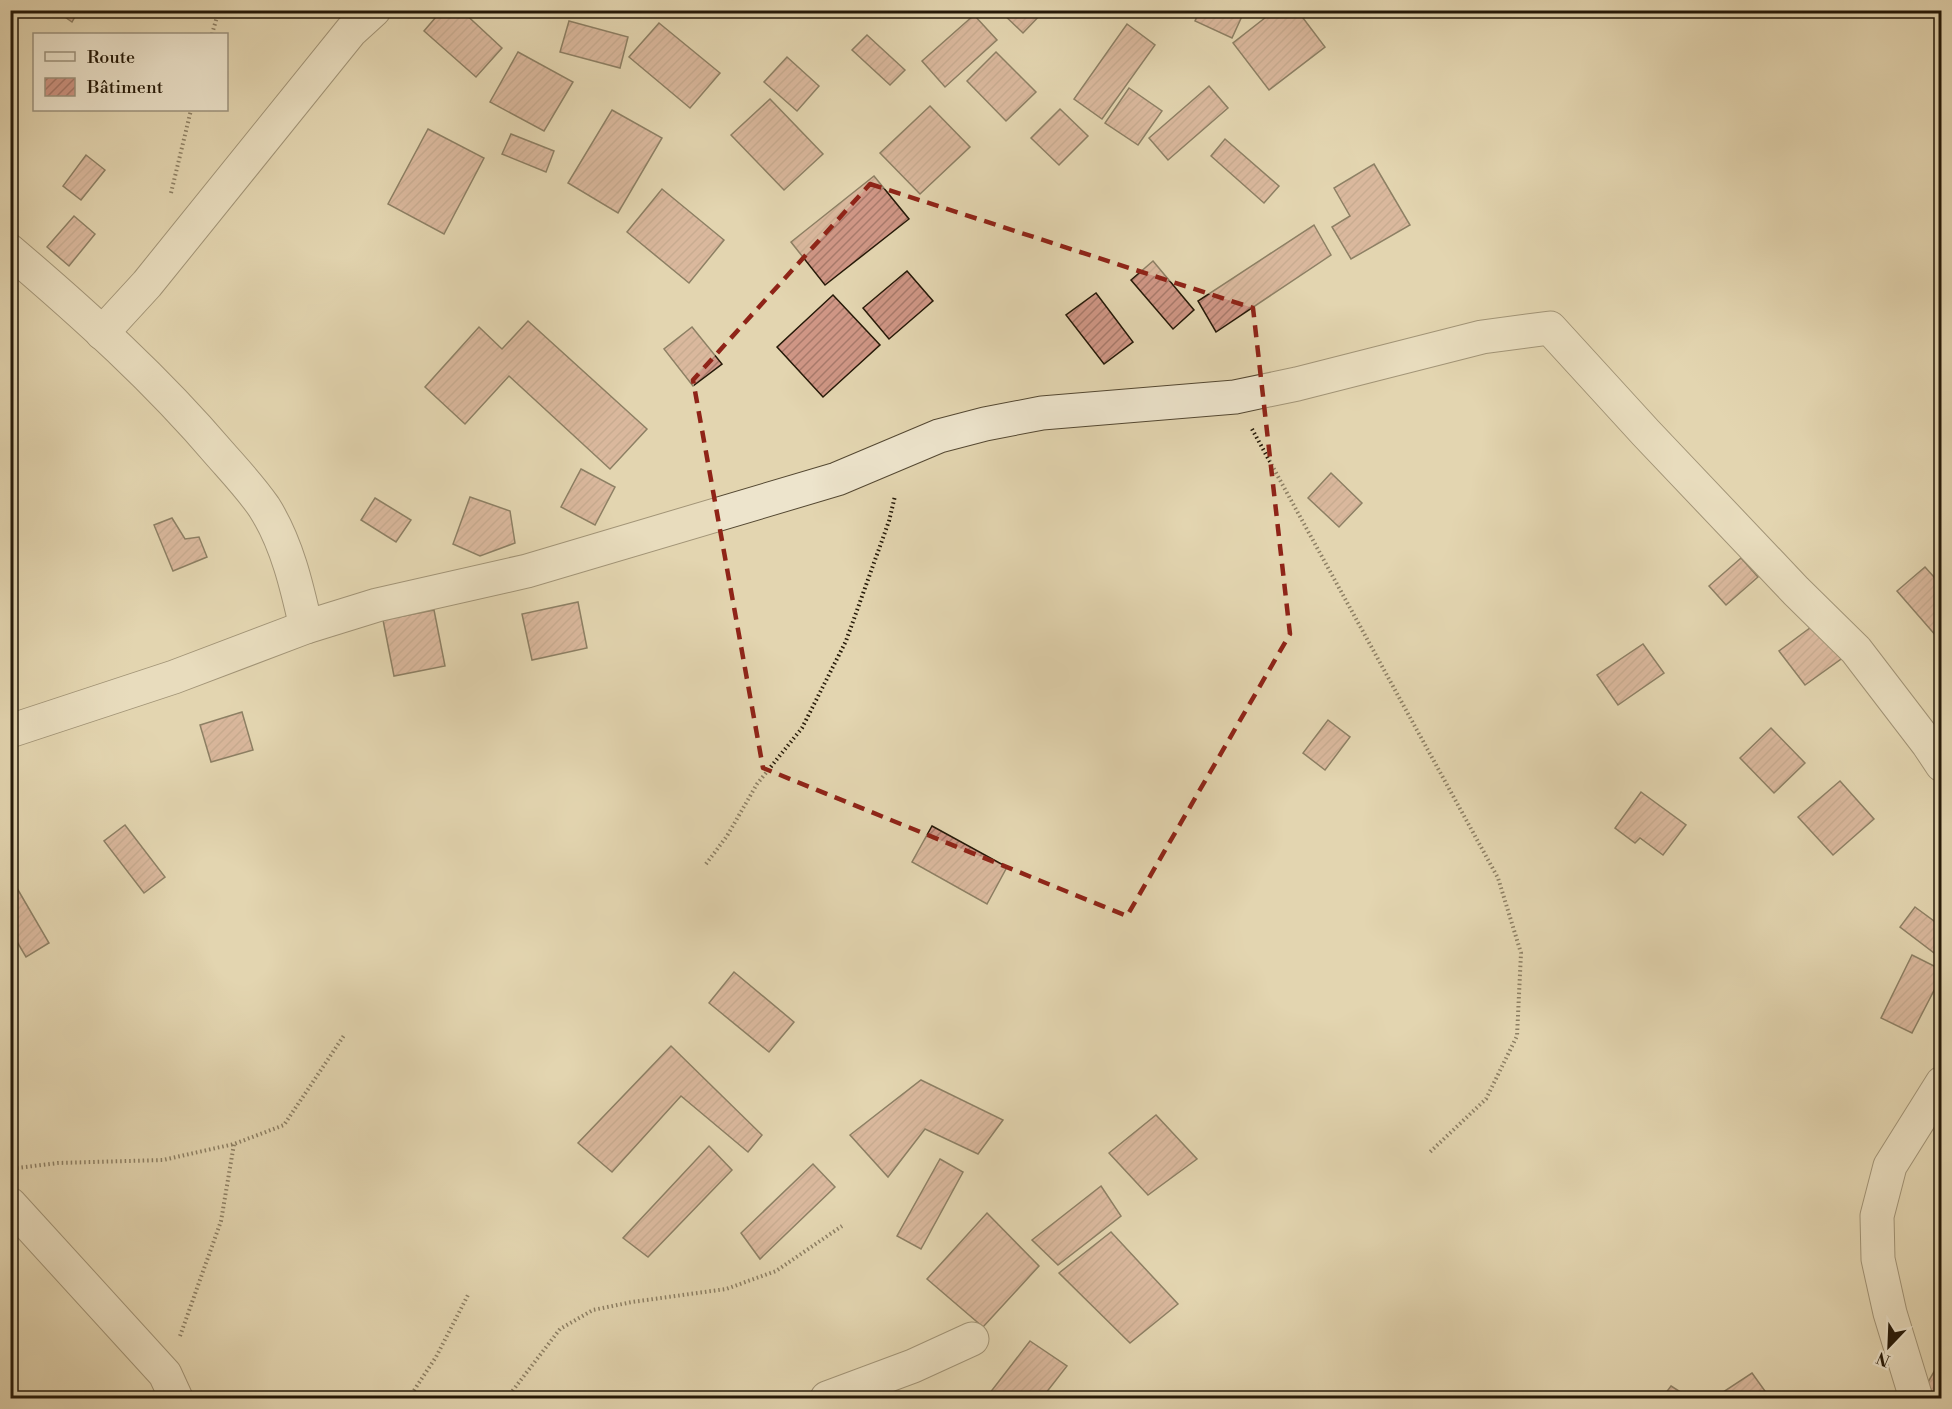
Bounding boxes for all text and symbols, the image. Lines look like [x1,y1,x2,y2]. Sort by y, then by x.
legend [33,33,228,111]
text: Route [87,46,135,69]
text: Bâtiment [86,76,164,99]
north arrow [1859,1316,1919,1376]
text: N [1873,1347,1893,1371]

